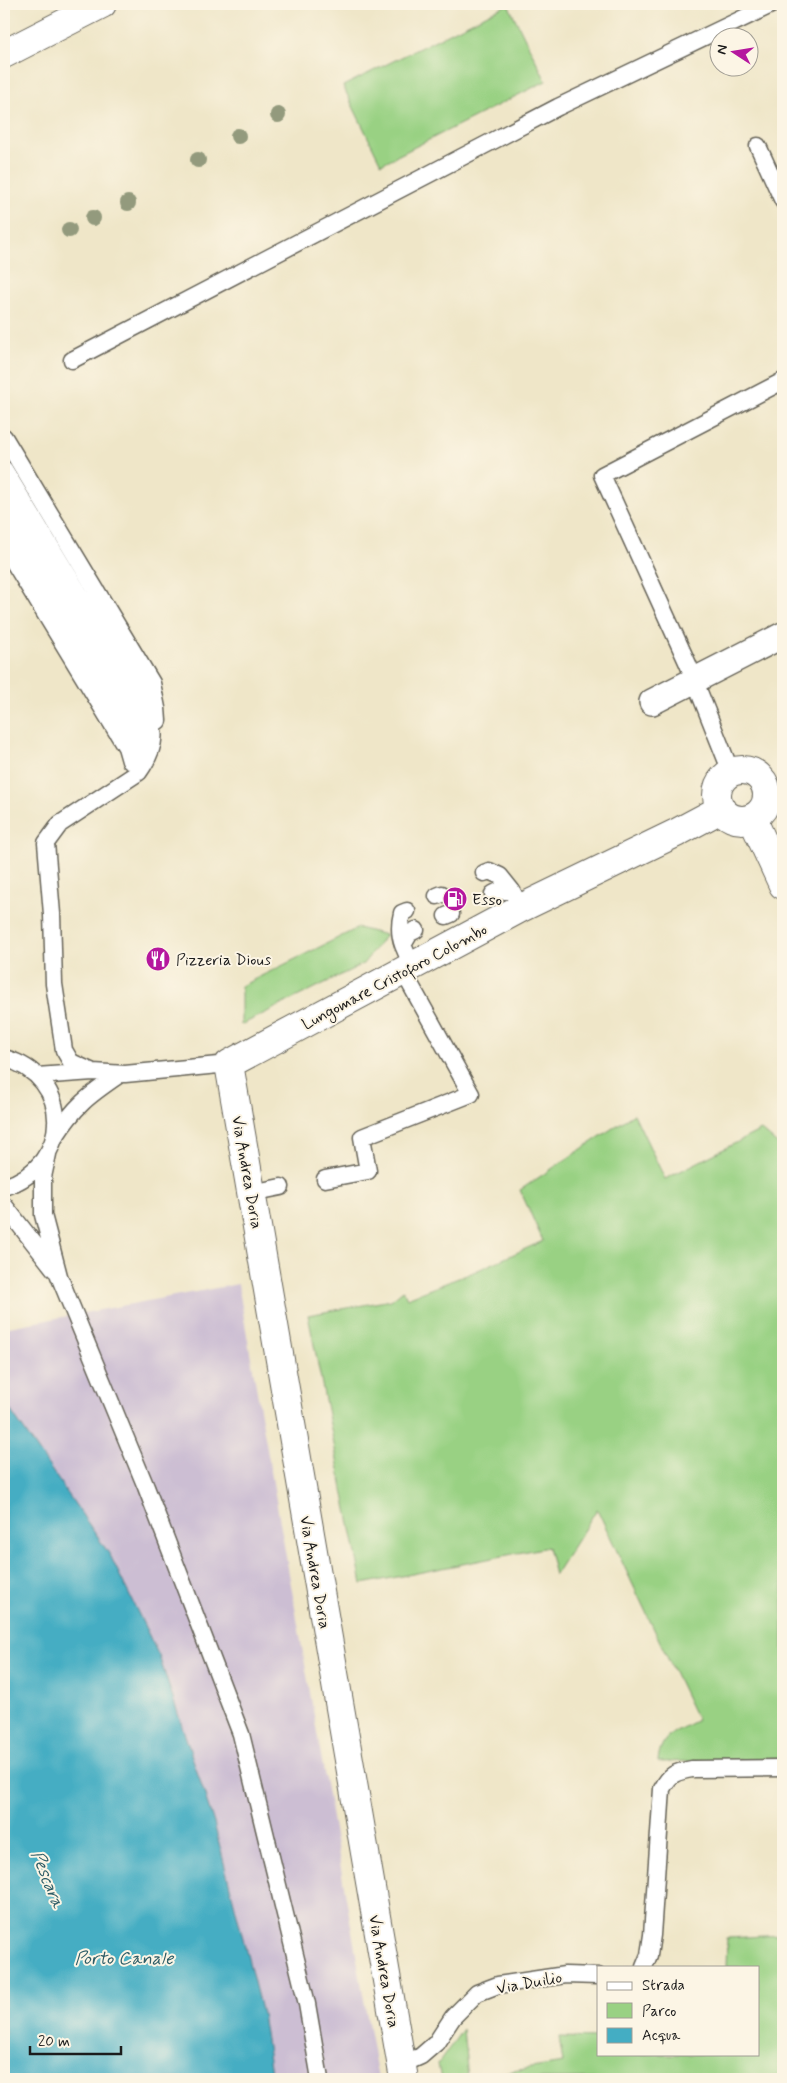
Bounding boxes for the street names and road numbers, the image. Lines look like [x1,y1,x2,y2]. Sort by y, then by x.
street label: Lungomare Cristoforo Colombo [298,919,492,1037]
street label: Via Andrea Doria [226,1114,267,1231]
street label: Via Andrea Doria [294,1514,335,1631]
street label: Via Andrea Doria [363,1913,404,2030]
street label: Via Duilio [495,1967,564,2000]

